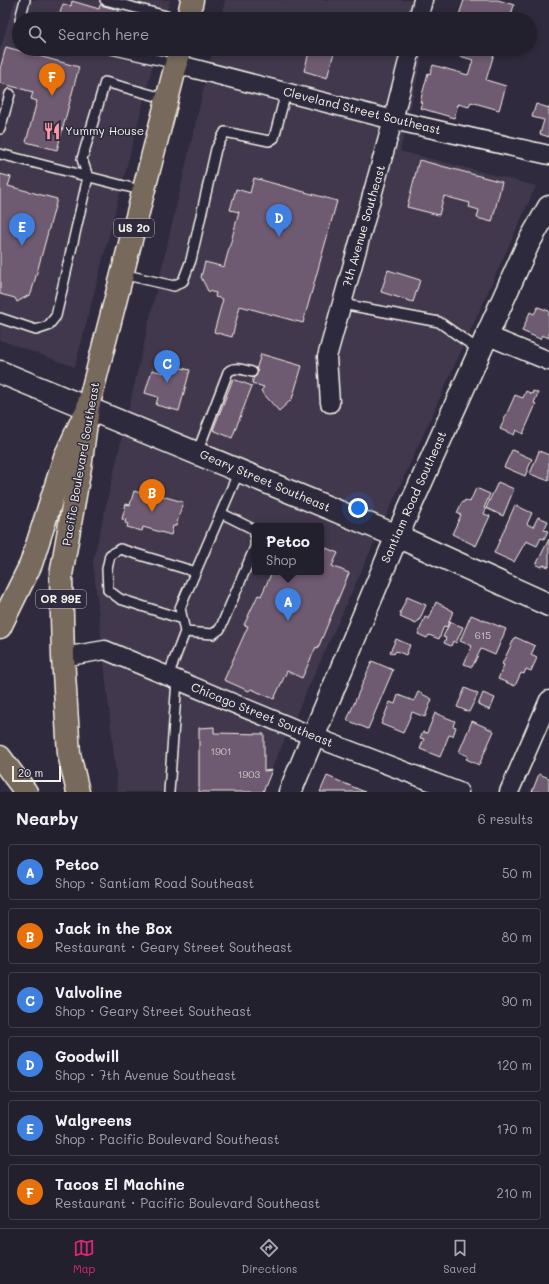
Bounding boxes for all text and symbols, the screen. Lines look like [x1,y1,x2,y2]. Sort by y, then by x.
search box [12,12,537,56]
icon: search [26,23,48,45]
text: Search here [58,24,149,44]
pin: F [39,63,65,96]
street label: Cleveland Street Southeast [282,83,443,137]
restaurant icon: Yummy House [42,121,62,141]
place label: Yummy House [65,122,144,138]
street label: 7th Avenue Southeast [338,163,388,289]
pin: D [266,204,292,237]
pin: E [9,213,35,246]
road number: US 20 [114,219,154,237]
pin: C [154,350,180,383]
street label: Pacific Boulevard Southeast [58,381,102,547]
street label: Santiam Road Southeast [377,428,449,565]
street label: Geary Street Southeast [198,445,333,515]
pin: B [139,479,165,512]
your location [348,498,368,518]
popup [252,523,324,575]
text: Petco [266,531,310,551]
text: Shop [266,551,296,568]
pin: A [275,588,301,621]
road number: OR 99E [36,590,86,608]
house number: 615 [475,628,491,642]
street label: Chicago Street Southeast [189,678,336,750]
house number: 1901 [210,744,232,758]
scale bar [12,764,61,783]
text: 20 m [18,765,43,780]
house number: 1903 [238,767,260,781]
text: Nearby [16,807,78,829]
text: 6 results [478,810,533,827]
text: Petco [55,854,99,874]
text: A [25,864,35,881]
text: 50 m [502,864,532,881]
text: Shop · Santiam Road Southeast [55,874,254,891]
text: Jack in the Box [55,918,172,938]
text: B [26,928,34,945]
text: 80 m [502,928,532,945]
text: Restaurant · Geary Street Southeast [55,938,292,955]
text: Valvoline [55,982,122,1002]
text: C [25,992,35,1009]
text: 90 m [502,992,532,1009]
text: Shop · Geary Street Southeast [55,1002,252,1019]
text: Goodwill [55,1046,119,1066]
text: D [25,1056,35,1073]
text: 120 m [496,1056,532,1073]
text: Shop · 7th Avenue Southeast [55,1066,236,1083]
text: Walgreens [55,1110,132,1130]
text: E [26,1120,34,1137]
text: 170 m [496,1120,532,1137]
text: Shop · Pacific Boulevard Southeast [55,1130,279,1147]
text: Tacos El Machine [55,1174,185,1194]
text: F [26,1184,34,1201]
text: 210 m [496,1184,532,1201]
text: Restaurant · Pacific Boulevard Southeast [55,1194,320,1211]
tab: Map [73,1237,95,1276]
tab: Directions [241,1237,297,1276]
tab: Saved [443,1237,476,1276]

